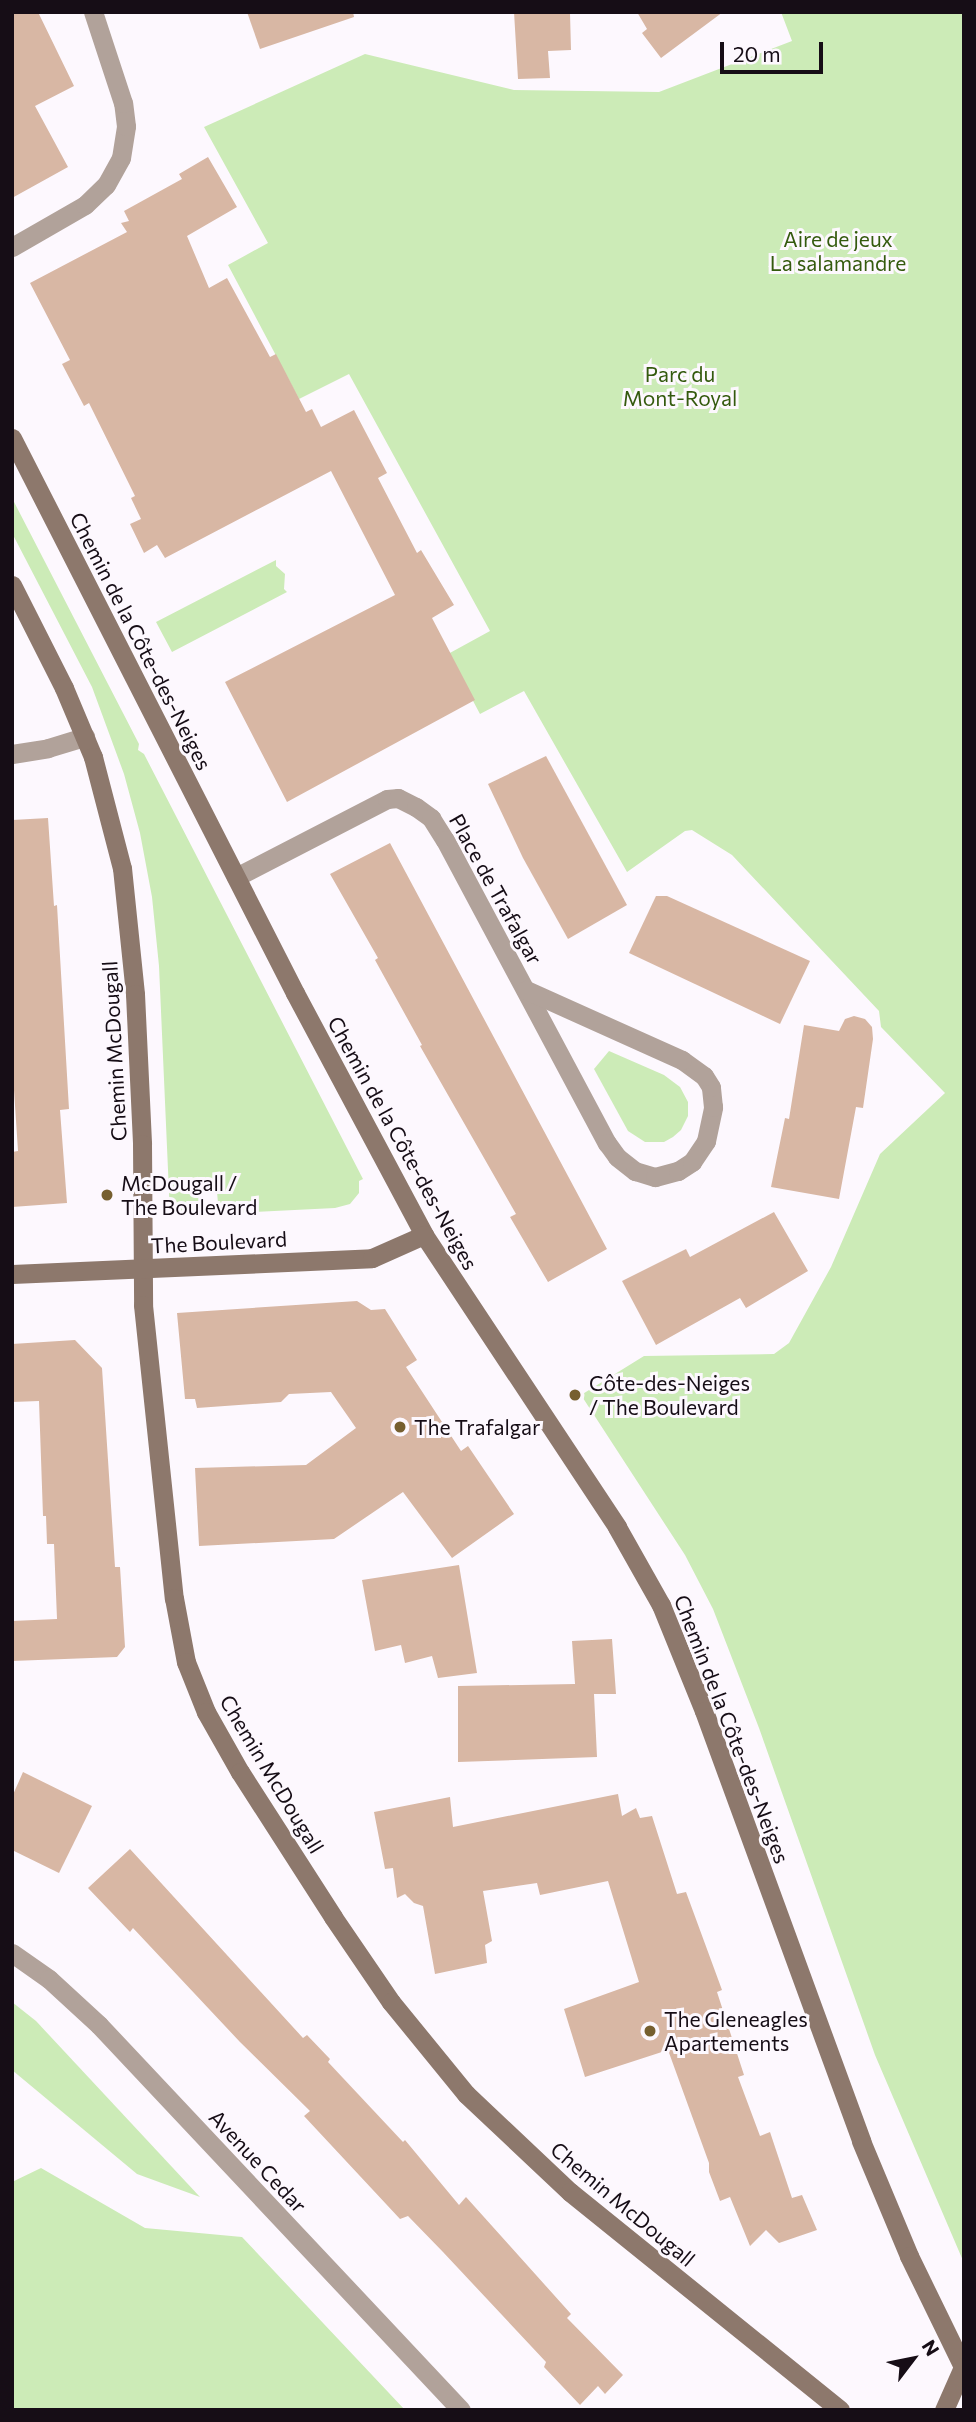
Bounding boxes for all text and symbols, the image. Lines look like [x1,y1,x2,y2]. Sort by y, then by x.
scale bar [724,28,827,72]
text: 20 m [733,41,781,66]
park label: Aire de jeux La salamandre [770,226,906,276]
park label: Parc du Mont-Royal [623,361,737,411]
street label: Chemin de la Côte-des-Neiges [65,508,217,774]
street label: Place de Trafalgar [444,809,548,969]
street label: Chemin McDougall [97,960,131,1142]
street label: Chemin de la Côte-des-Neiges [323,1012,483,1274]
place label: McDougall / The Boulevard [121,1170,257,1220]
marker: McDougall / The Boulevard [99,1187,115,1203]
street label: The Boulevard [150,1226,288,1258]
place label: Côte-des-Neiges / The Boulevard [589,1370,750,1420]
marker: Côte-des-Neiges / The Boulevard [567,1387,583,1403]
place label: The Trafalgar [414,1414,540,1440]
marker: The Trafalgar [392,1419,408,1435]
street label: Chemin de la Côte-des-Neiges [669,1591,795,1867]
street label: Chemin McDougall [215,1690,329,1858]
place label: The Gleneagles Apartements [664,2006,808,2056]
marker: The Gleneagles Apartements [642,2023,658,2039]
street label: Avenue Cedar [204,2105,312,2217]
street label: Chemin McDougall [546,2136,700,2272]
north arrow [878,2324,948,2394]
text: N [918,2335,945,2360]

